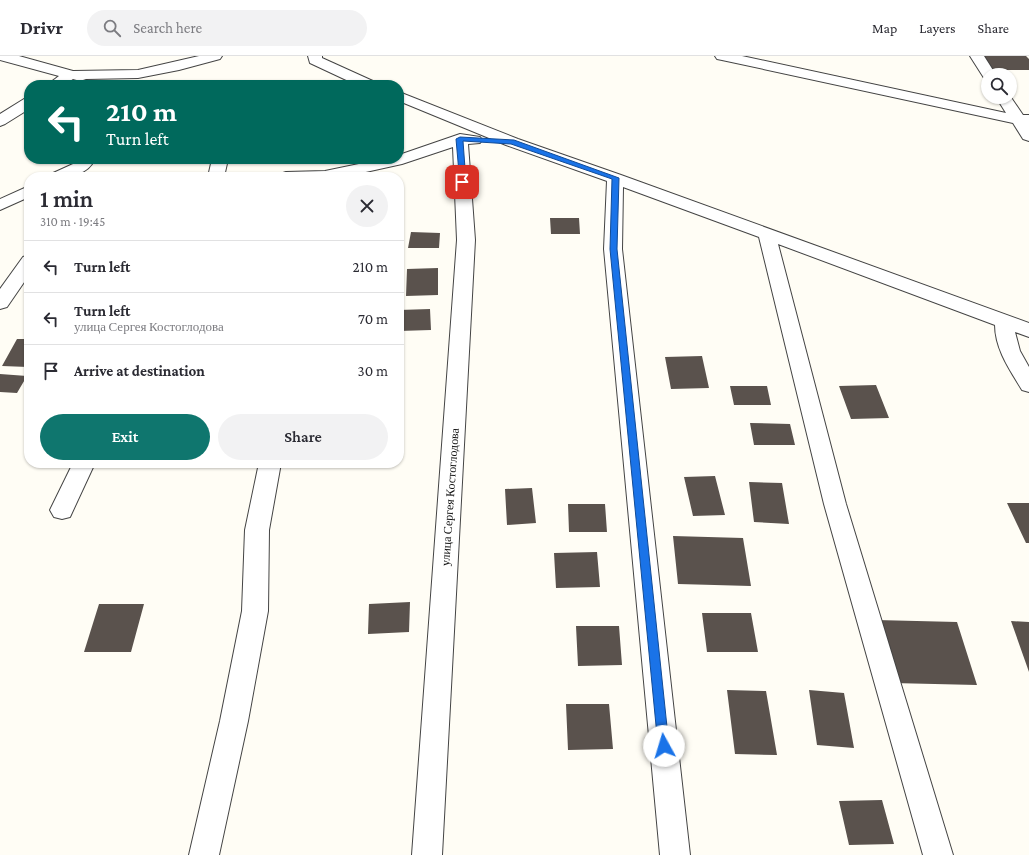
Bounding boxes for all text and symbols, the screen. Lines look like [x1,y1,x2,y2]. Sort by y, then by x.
search box [87,10,367,46]
text: Drivr [20,17,63,38]
icon: search [101,17,123,39]
text: Search here [133,20,202,36]
text: Map [872,20,897,36]
text: Layers [919,20,956,36]
text: Share [978,20,1009,36]
map controls [981,68,1017,104]
button: search [981,68,1017,104]
icon: left [40,96,92,148]
text: 210 m [106,96,177,127]
text: Turn left [106,129,169,149]
pin [445,165,479,199]
icon: arrive [451,171,473,193]
text: 1 min [40,185,93,212]
button: close [346,185,388,227]
text: 310 m · 19:45 [40,214,105,229]
icon: left [40,256,62,278]
text: Turn left [74,259,130,275]
text: 210 m [353,259,388,275]
text: Turn left [74,303,130,319]
icon: left [40,308,62,330]
text: 70 m [358,311,388,327]
text: улица Сергея Костоглодова [74,319,224,334]
icon: arrive [40,360,62,382]
text: Arrive at destination [74,363,205,379]
text: 30 m [358,363,388,379]
button: Exit [40,414,210,460]
button: Share [218,414,388,460]
street label: улица Сергея Костоглодова [438,427,462,566]
position arrow [643,725,685,767]

